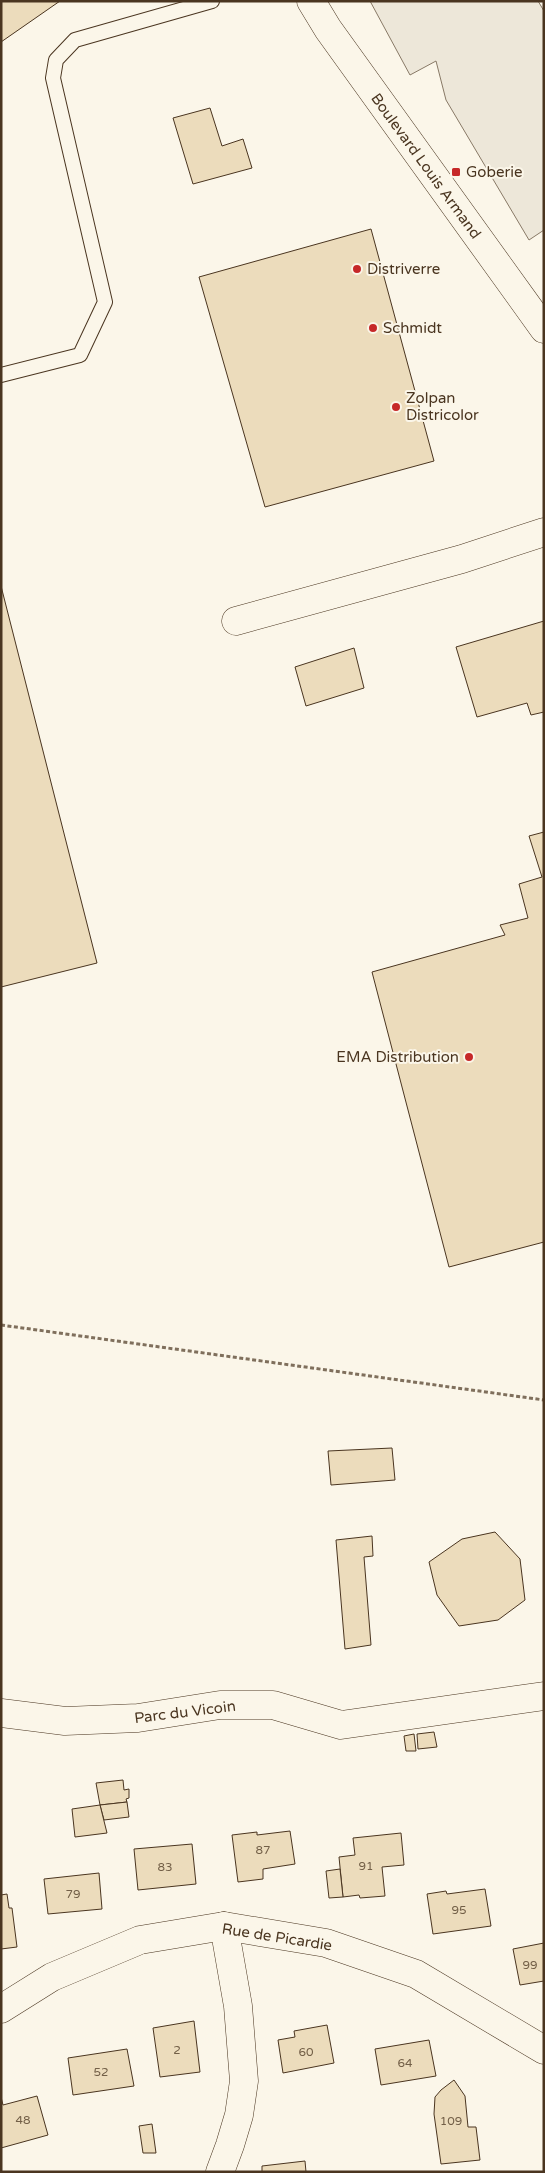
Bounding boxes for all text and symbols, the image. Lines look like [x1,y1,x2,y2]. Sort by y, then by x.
street label: Boulevard Louis Armand [367,90,485,242]
place label: Goberie [466,163,522,181]
marker: Goberie [450,166,462,178]
place label: Distriverre [367,260,440,278]
marker: Distriverre [351,263,363,275]
place label: Schmidt [383,319,442,337]
marker: Schmidt [367,322,379,334]
place label: Zolpan Districolor [406,389,479,424]
marker: Zolpan Districolor [390,401,402,413]
place label: EMA Distribution [336,1048,459,1066]
marker: EMA Distribution [463,1051,475,1063]
street label: Parc du Vicoin [133,1697,237,1727]
house number: 87 [255,1843,271,1857]
house number: 91 [358,1859,374,1873]
house number: 83 [157,1860,173,1874]
house number: 79 [65,1887,81,1901]
house number: 95 [451,1903,467,1917]
street label: Rue de Picardie [221,1919,333,1955]
house number: 99 [522,1958,538,1972]
house number: 2 [173,2043,181,2057]
house number: 60 [298,2045,314,2059]
house number: 64 [397,2056,413,2070]
house number: 52 [93,2065,109,2079]
house number: 48 [15,2113,31,2127]
house number: 109 [440,2114,462,2128]

